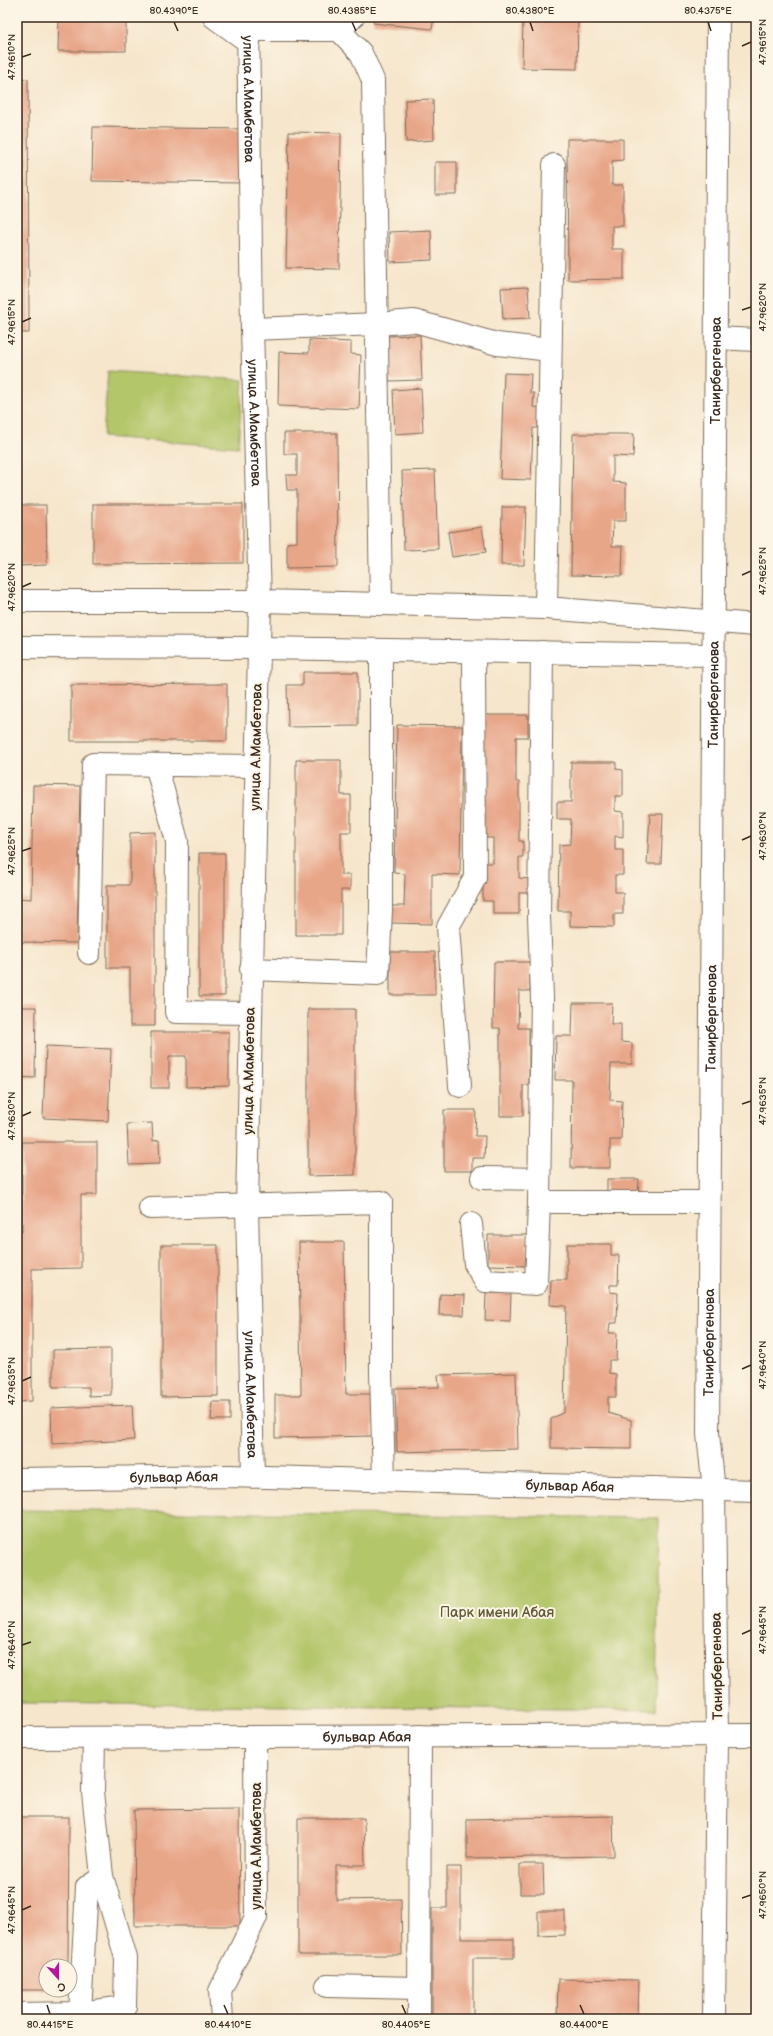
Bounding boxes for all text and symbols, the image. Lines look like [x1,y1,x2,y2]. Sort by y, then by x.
text: 80.4390°E [150,5,199,17]
text: 80.4385°E [328,5,377,17]
text: 80.4380°E [506,5,555,17]
text: 80.4375°E [684,5,732,17]
text: 47.9615°N [757,19,769,65]
text: 47.9610°N [6,34,18,80]
street label: улица А.Мамбетова [240,35,258,164]
text: 47.9620°N [757,283,769,331]
text: 47.9615°N [6,299,18,345]
street label: Танирбергенова [707,316,724,424]
street label: улица А.Мамбетова [244,359,265,488]
text: 47.9625°N [757,547,769,595]
text: 47.9620°N [6,563,18,611]
street label: Танирбергенова [704,640,722,748]
street label: улица А.Мамбетова [246,682,266,811]
text: 47.9630°N [757,811,769,861]
text: 47.9625°N [6,827,18,875]
street label: Танирбергенова [702,964,720,1072]
street label: улица А.Мамбетова [239,1006,259,1135]
text: 47.9635°N [757,1077,769,1125]
text: 47.9630°N [6,1091,18,1141]
street label: Танирбергенова [700,1288,718,1396]
street label: улица А.Мамбетова [241,1331,261,1459]
text: 47.9640°N [757,1341,769,1389]
text: 47.9635°N [6,1357,18,1405]
street label: бульвар Абая [130,1468,219,1486]
street label: бульвар Абая [525,1476,615,1495]
park label: Парк имени Абая [440,1604,554,1621]
text: 47.9645°N [757,1606,769,1654]
street label: Танирбергенова [708,1611,726,1720]
text: 47.9640°N [6,1621,18,1669]
street label: бульвар Абая [323,1728,412,1745]
street label: улица А.Мамбетова [248,1782,265,1910]
text: 47.9650°N [757,1871,769,1919]
text: 47.9645°N [6,1886,18,1934]
north arrow [38,1958,78,1998]
text: С [55,1979,67,1994]
text: 80.4415°E [27,2019,74,2031]
text: 80.4410°E [205,2019,252,2031]
text: 80.4405°E [382,2019,431,2031]
text: 80.4400°E [560,2019,609,2031]

